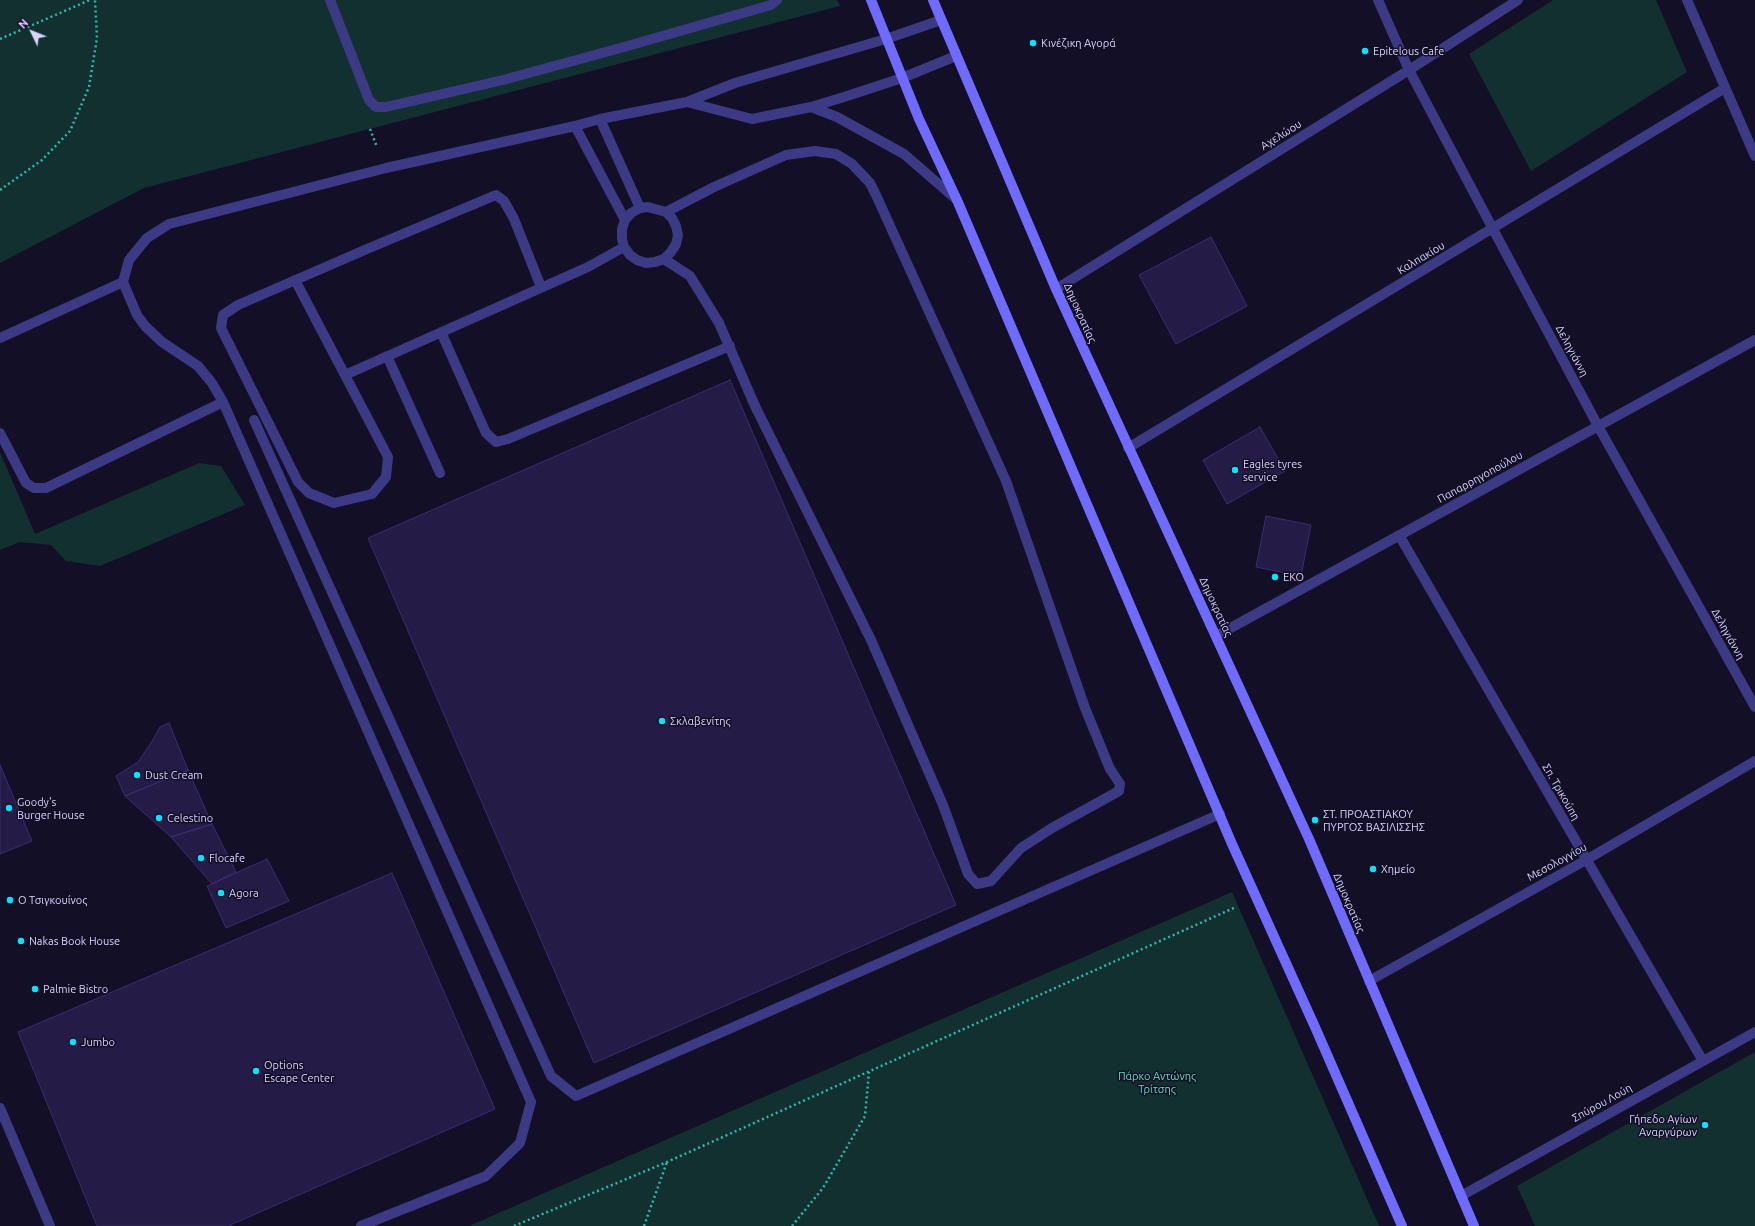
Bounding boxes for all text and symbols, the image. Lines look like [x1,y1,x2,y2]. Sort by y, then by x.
north arrow [12,12,52,52]
text: N [16,17,30,31]
place label: Κινέζικη Αγορά [1041,36,1116,50]
marker: Κινέζικη Αγορά [1028,38,1038,48]
place label: Epitelous Cafe [1373,44,1444,58]
marker: Epitelous Cafe [1360,46,1370,56]
street label: Αχελώου [1258,117,1304,153]
street label: Καλπακίου [1395,239,1447,277]
street label: Δημοκρατίας [1061,281,1099,345]
street label: Δεληγιάννη [1553,323,1591,379]
street label: Παπαρρηγοπούλου [1435,448,1525,506]
place label: Eagles tyres service [1243,457,1302,483]
marker: Eagles tyres service [1230,465,1240,475]
place label: EKO [1283,570,1304,584]
marker: EKO [1270,572,1280,582]
street label: Δημοκρατίας [1196,575,1236,639]
street label: Δεληγιάννη [1709,606,1747,662]
place label: Σκλαβενίτης [670,714,730,728]
marker: Σκλαβενίτης [657,716,667,726]
street label: Σπ. Τρικούπη [1540,761,1582,823]
place label: Dust Cream [145,768,203,782]
marker: Dust Cream [132,770,142,780]
place label: Goody's Burger House [17,795,85,821]
marker: Goody's Burger House [4,803,14,813]
place label: ΣΤ. ΠΡΟΑΣΤΙΑΚΟΥ ΠΥΡΓΟΣ ΒΑΣΙΛΙΣΣΗΣ [1323,807,1425,833]
place label: Celestino [167,811,213,825]
marker: Celestino [154,813,164,823]
marker: ΣΤ. ΠΡΟΑΣΤΙΑΚΟΥ ΠΥΡΓΟΣ ΒΑΣΙΛΙΣΣΗΣ [1310,815,1320,825]
street label: Μεσολογγίου [1525,840,1589,884]
place label: Flocafe [209,851,245,865]
marker: Flocafe [196,853,206,863]
place label: Χημείο [1381,862,1415,876]
marker: Χημείο [1368,864,1378,874]
street label: Δημοκρατίας [1330,871,1368,935]
place label: Agora [229,886,259,900]
marker: Agora [216,888,226,898]
place label: Ο Τσιγκουίνος [18,893,87,907]
marker: Ο Τσιγκουίνος [5,895,15,905]
place label: Nakas Book House [29,934,120,948]
marker: Nakas Book House [16,936,26,946]
place label: Palmie Bistro [43,982,108,996]
marker: Palmie Bistro [30,984,40,994]
place label: Jumbo [81,1035,115,1049]
marker: Jumbo [68,1037,78,1047]
place label: Options Escape Center [264,1058,334,1084]
marker: Options Escape Center [251,1066,261,1076]
park label: Πάρκο Αντώνης Τρίτσης [1118,1069,1196,1095]
street label: Σπύρου Λούη [1570,1081,1634,1125]
place label: Γήπεδο Αγίων Αναργύρων [1629,1112,1697,1138]
marker: Γήπεδο Αγίων Αναργύρων [1700,1120,1710,1130]

